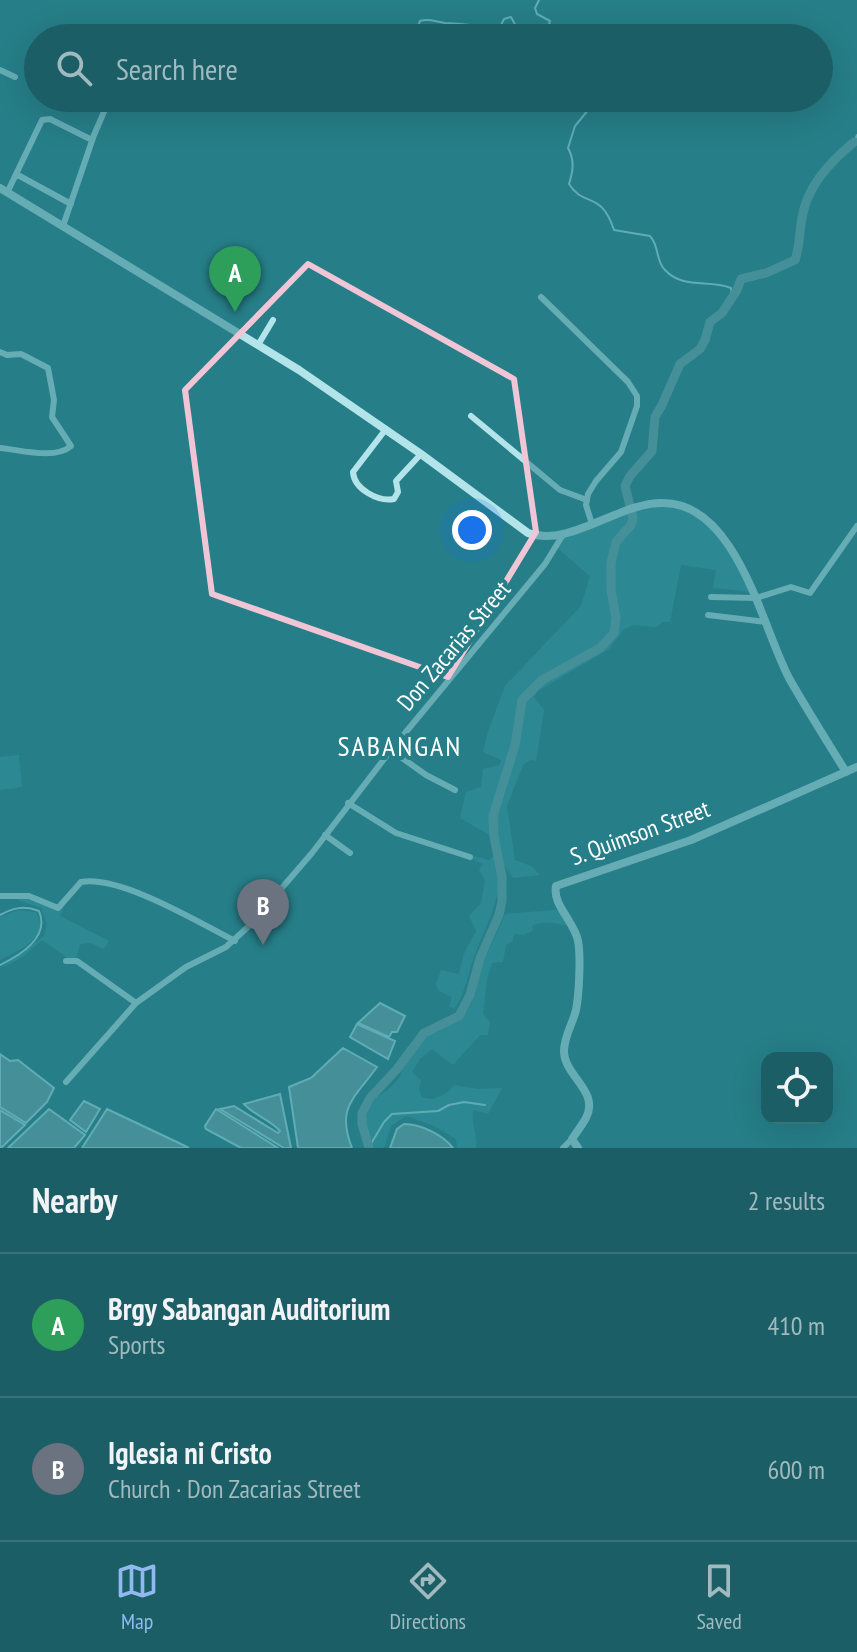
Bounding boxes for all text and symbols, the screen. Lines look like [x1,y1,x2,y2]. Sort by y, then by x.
search box [24,24,833,112]
icon: search [52,46,96,90]
text: Search here [116,49,238,88]
pin: A [209,246,261,312]
your location [452,510,492,550]
street label: Don Zacarias Street [390,574,517,717]
district label: SABANGAN [338,727,462,764]
street label: S. Quimson Street [566,793,714,872]
pin: B [237,879,289,945]
map controls [761,1052,833,1124]
button: locate [761,1052,833,1124]
text: Nearby [32,1178,117,1222]
text: 2 results [748,1184,825,1217]
text: Brgy Sabangan Auditorium [108,1289,390,1328]
text: A [51,1309,65,1342]
text: 410 m [767,1309,825,1342]
text: Sports [108,1328,165,1361]
text: Iglesia ni Cristo [108,1433,272,1472]
text: B [52,1453,64,1486]
text: 600 m [767,1453,825,1486]
text: Church · Don Zacarias Street [108,1472,361,1505]
tab: Map [115,1559,159,1635]
tab: Directions [390,1559,466,1635]
tab: Saved [696,1559,742,1635]

